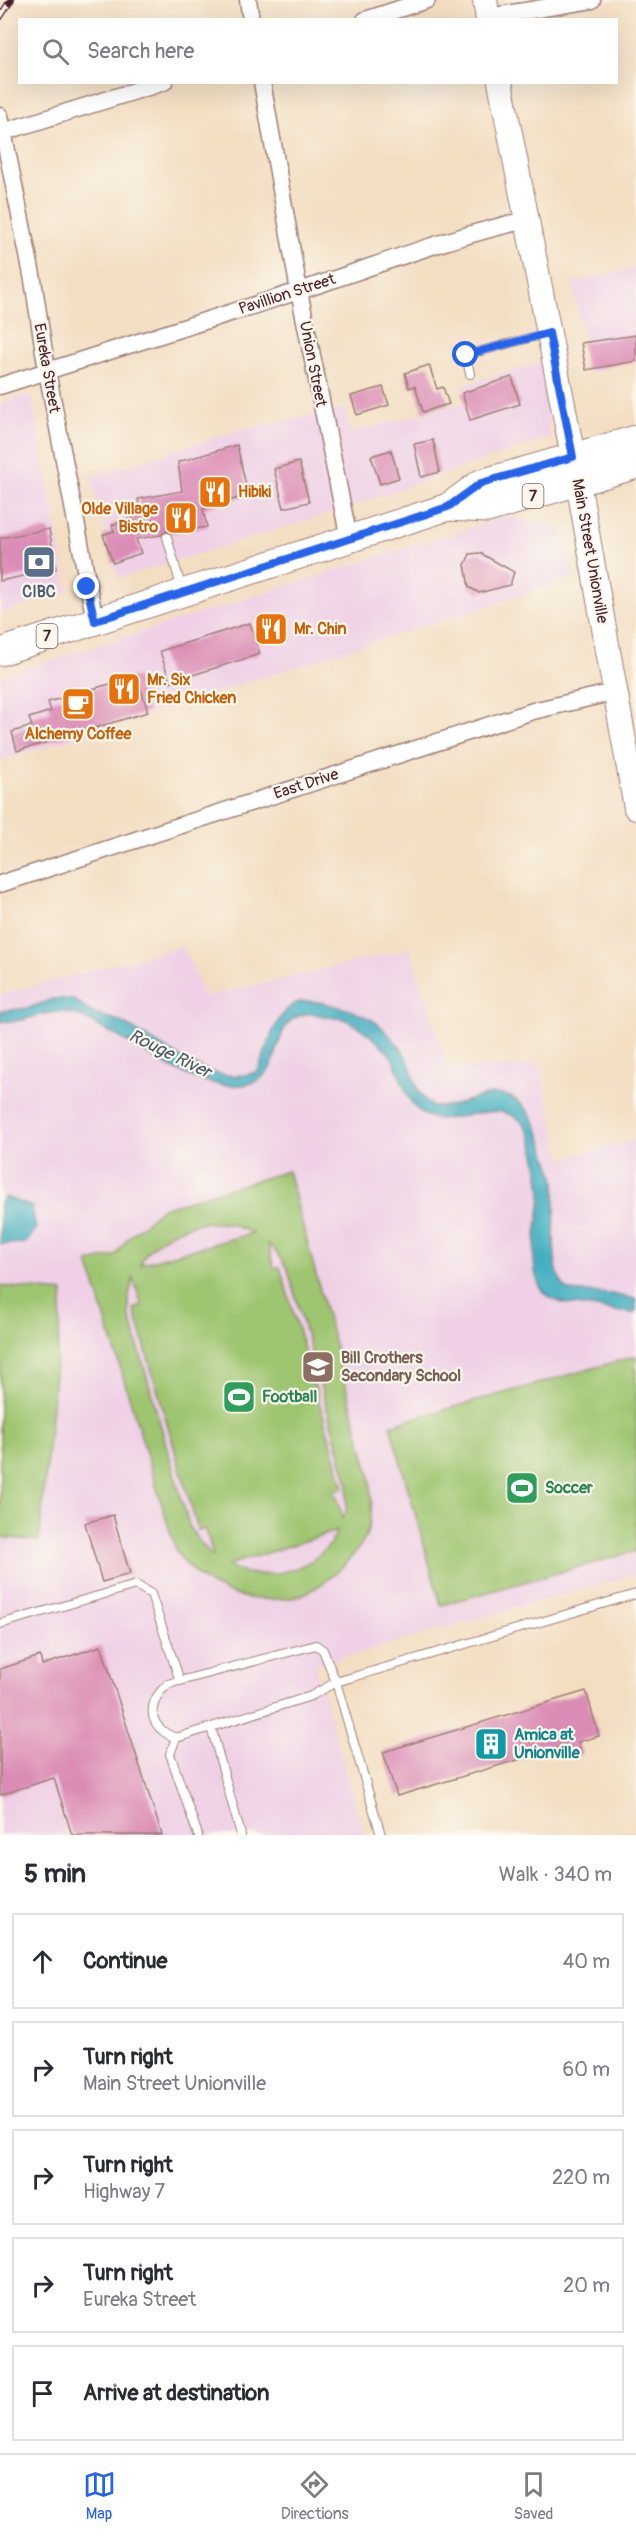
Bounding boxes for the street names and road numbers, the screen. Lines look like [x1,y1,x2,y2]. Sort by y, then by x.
street label: Pavillion Street [236,269,338,319]
street label: Union Street [295,319,331,409]
street label: Eureka Street [29,322,65,415]
street label: Main Street Unionville [567,477,613,625]
road number: 7 [522,484,544,508]
road number: 7 [36,624,57,648]
street label: East Drive [271,764,341,804]

